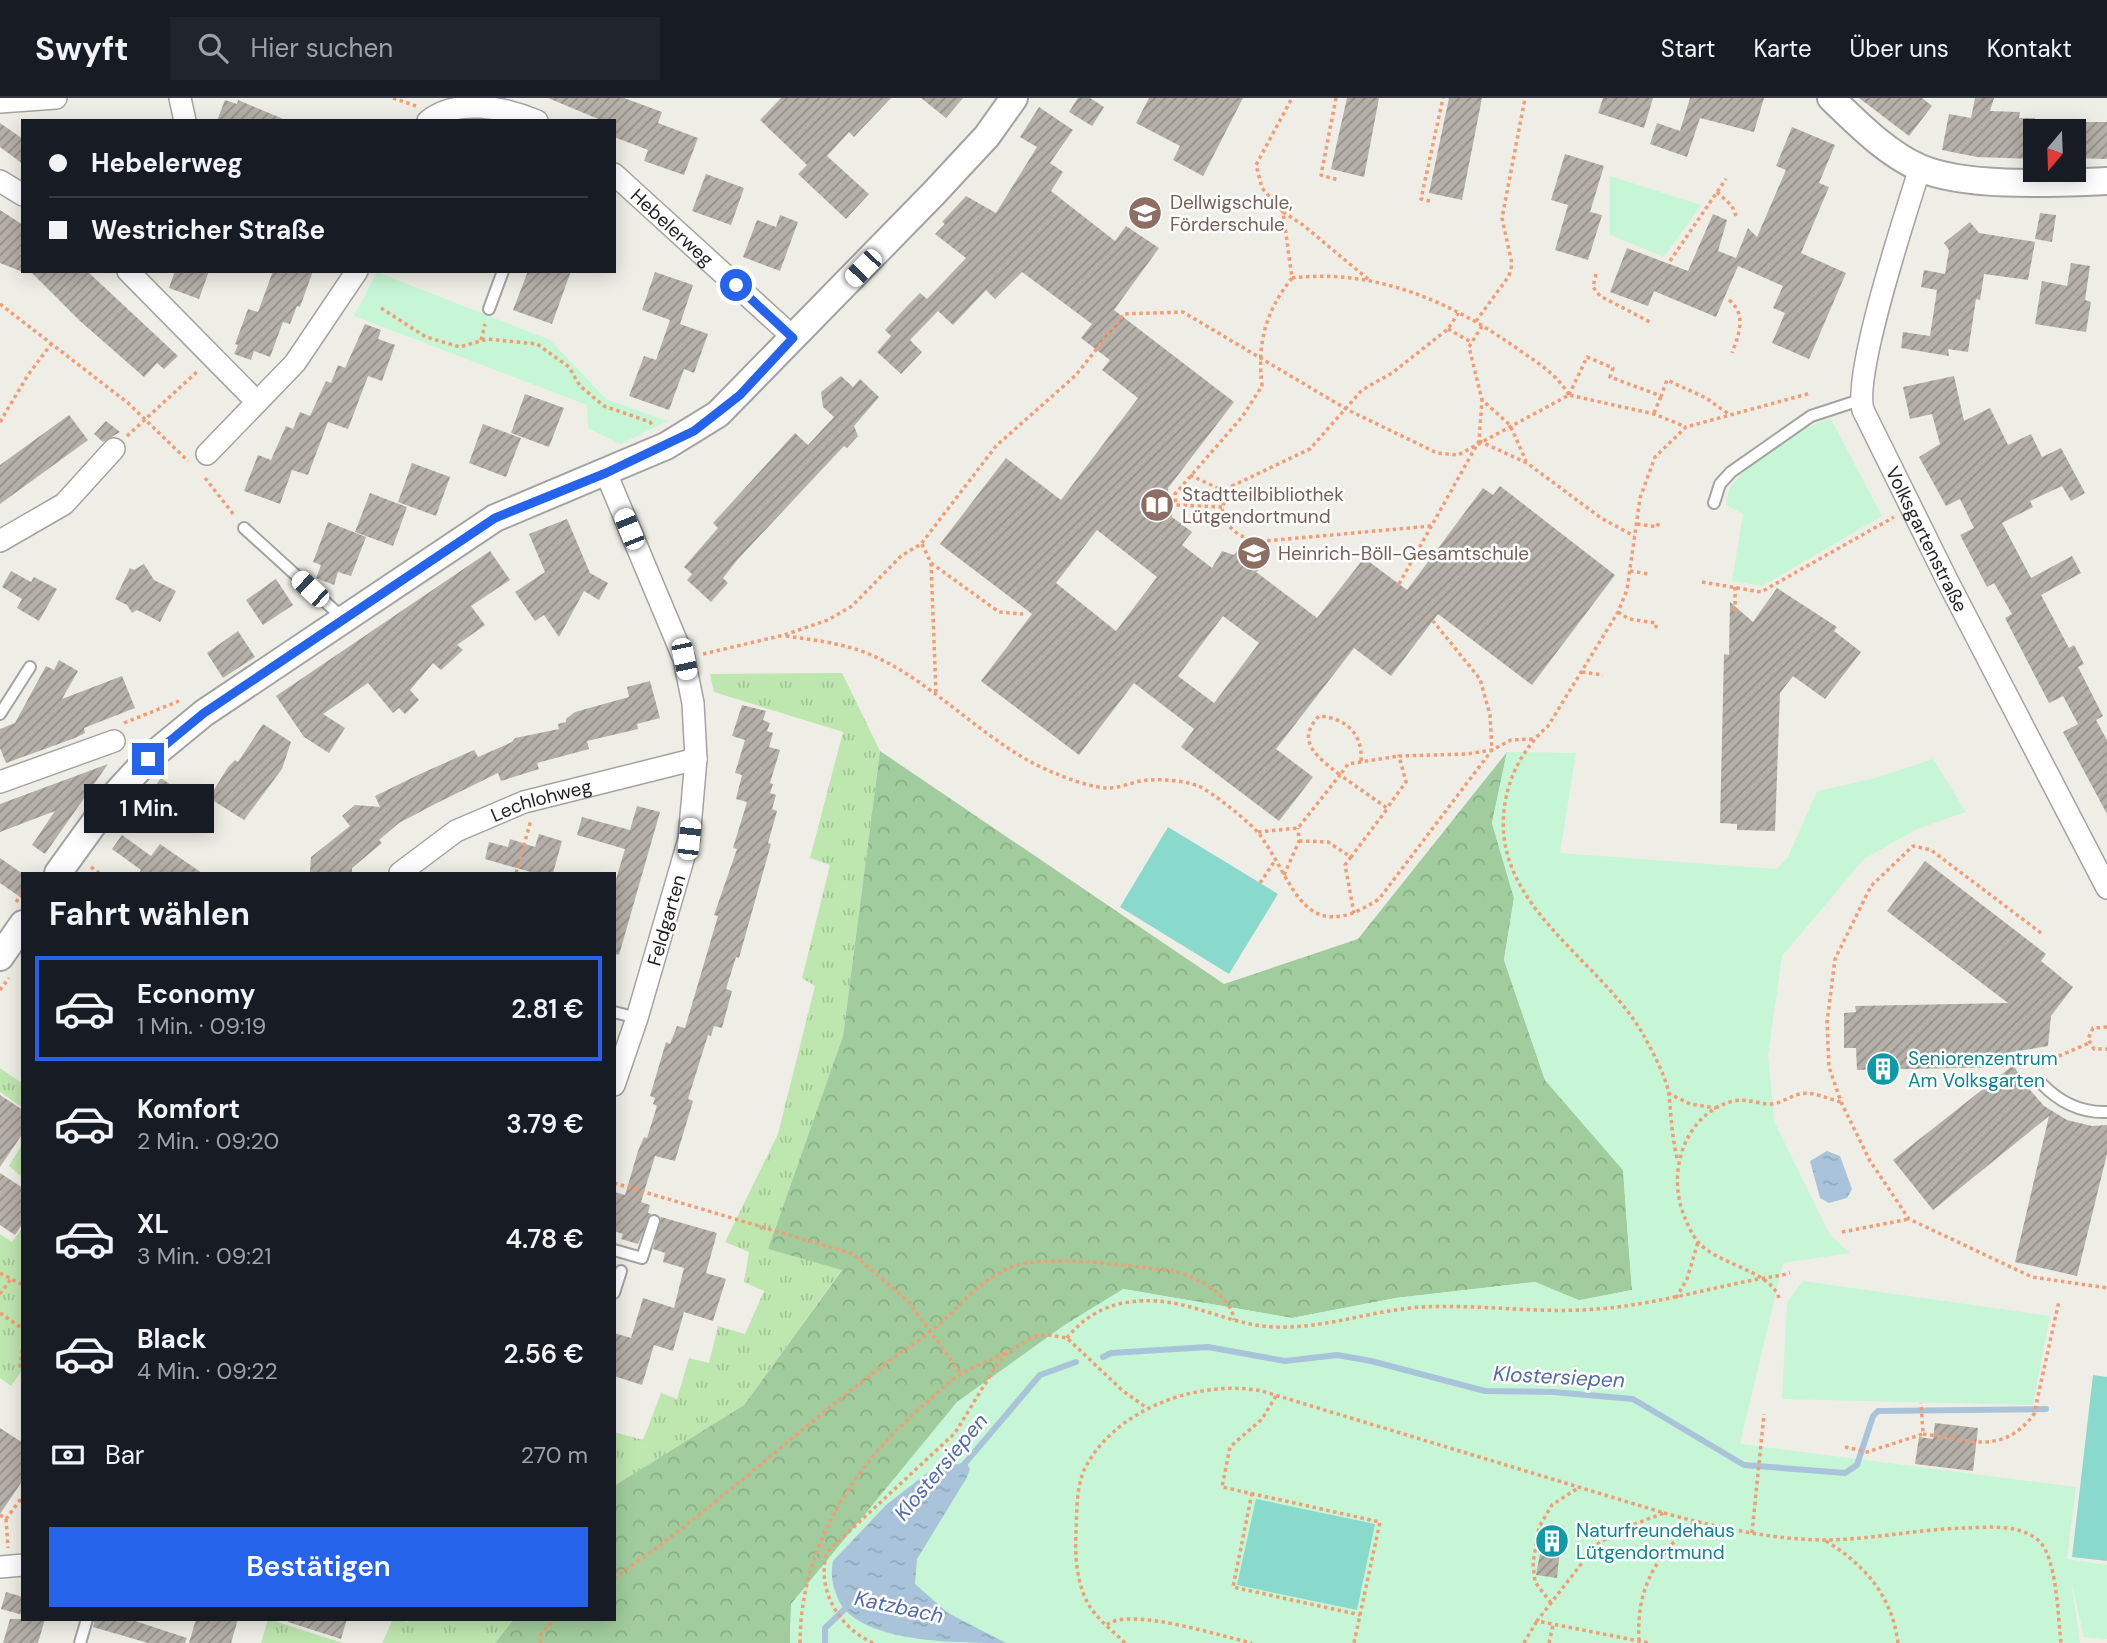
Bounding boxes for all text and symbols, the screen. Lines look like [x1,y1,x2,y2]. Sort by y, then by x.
search box [170,17,660,80]
text: Swyft [35,27,128,70]
icon: search [194,29,232,67]
text: Hier suchen [250,31,393,65]
text: Start [1661,33,1715,64]
text: Karte [1753,33,1812,64]
text: Über uns [1850,33,1949,64]
text: Kontakt [1987,33,2072,64]
north arrow [2023,119,2086,182]
map controls [2023,119,2086,182]
text: Hebelerweg [91,146,243,180]
street label: Hebelerweg [625,183,719,272]
place label: Dellwigschule, Förderschule [1170,190,1293,237]
school or university icon: Dellwigschule, Förderschule [1126,194,1164,232]
text: Westricher Straße [91,213,325,247]
car [841,246,886,290]
route start [720,269,752,301]
street label: Volksgartenstraße [1880,462,1973,616]
place label: Stadtteilbibliothek Lütgendortmund [1182,482,1344,529]
library icon: Stadtteilbibliothek Lütgendortmund [1138,486,1176,524]
car [612,506,647,552]
school or university icon: Heinrich-Böll-Gesamtschule [1235,534,1273,572]
place label: Heinrich-Böll-Gesamtschule [1278,541,1529,566]
car [288,567,333,611]
car [670,636,699,682]
route end [132,743,164,775]
street label: Lechlohweg [487,773,595,828]
callout: 1 Min. [83,784,213,832]
text: 1 Min. [119,793,179,823]
car [677,817,702,861]
street label: Feldgarten [642,872,691,969]
text: Fahrt wählen [49,893,250,935]
icon: car [53,977,116,1040]
text: Economy [137,977,255,1011]
text: 2.81 € [511,992,584,1026]
text: 1 Min. · 09:19 [137,1011,266,1041]
place label: Seniorenzentrum Am Volksgarten [1908,1046,2058,1093]
building icon: Seniorenzentrum Am Volksgarten [1864,1050,1902,1088]
icon: car [53,1092,116,1155]
text: Komfort [137,1092,240,1126]
text: 3.79 € [506,1107,584,1141]
text: 2 Min. · 09:20 [137,1126,279,1156]
icon: car [53,1207,116,1270]
text: XL [137,1207,169,1241]
text: 4.78 € [505,1222,584,1256]
text: 3 Min. · 09:21 [137,1241,271,1271]
icon: car [53,1322,116,1385]
text: Black [137,1322,207,1356]
text: 2.56 € [504,1337,584,1371]
text: 4 Min. · 09:22 [137,1356,278,1386]
water label: Klostersiepen [1492,1360,1626,1394]
water label: Klostersiepen [888,1407,994,1527]
icon: cash [49,1436,87,1474]
text: Bar [105,1438,144,1472]
text: 270 m [521,1440,588,1470]
place label: Naturfreundehaus Lütgendortmund [1576,1518,1735,1565]
building icon: Naturfreundehaus Lütgendortmund [1533,1522,1571,1560]
button: Bestätigen [49,1527,588,1607]
water label: Katzbach [852,1584,946,1630]

